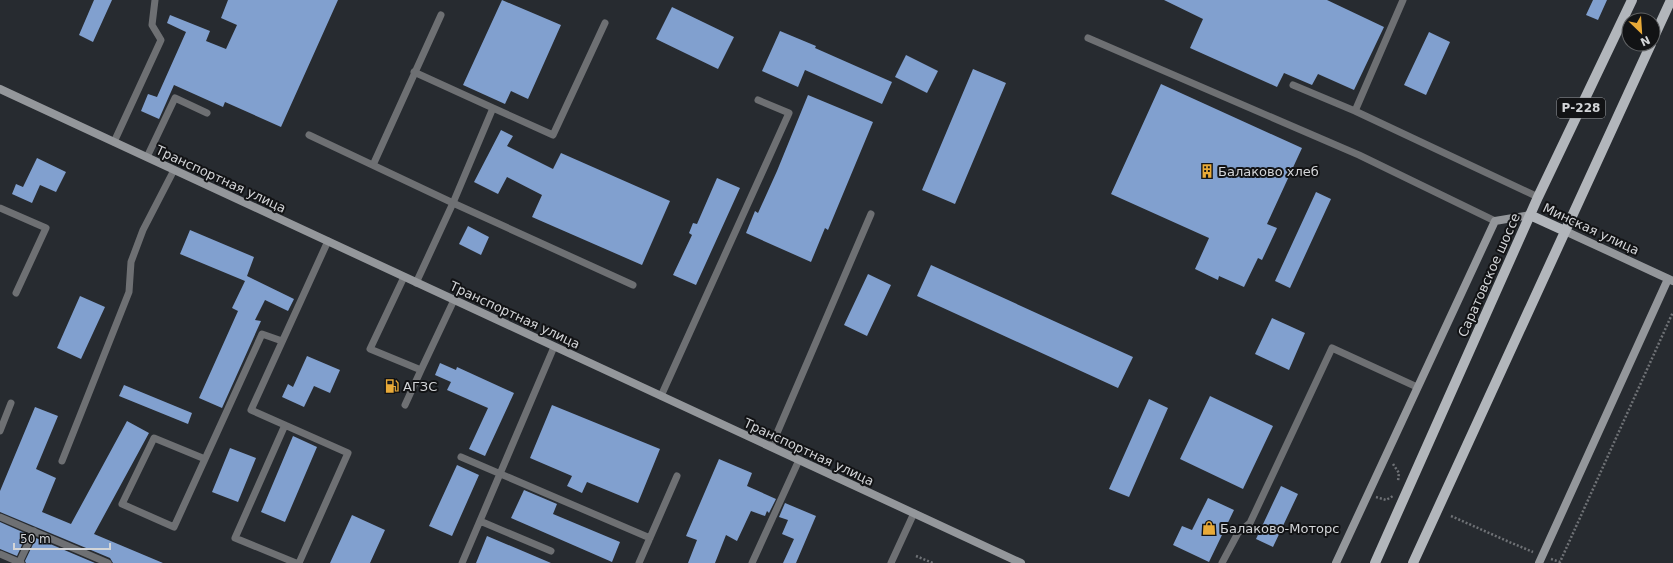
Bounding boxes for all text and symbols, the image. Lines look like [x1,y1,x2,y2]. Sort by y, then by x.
north arrow [1621,12,1661,52]
text: N [1638,33,1652,48]
road number: Р-228 [1557,98,1605,118]
street label: Транспортная улица [153,142,288,216]
building icon: Балаково хлеб [1199,163,1215,179]
place label: Балаково хлеб [1218,164,1319,179]
street label: Минская улица [1541,200,1641,258]
street label: Саратовское шоссе [1455,211,1523,339]
street label: Транспортная улица [447,278,582,352]
fuel station icon: АГЗС [384,378,400,394]
place label: АГЗС [403,379,437,394]
street label: Транспортная улица [741,415,876,489]
shop icon: Балаково-Моторс [1201,520,1217,536]
place label: Балаково-Моторс [1220,521,1339,536]
scale bar [14,525,110,551]
text: 50 m [20,532,51,546]

